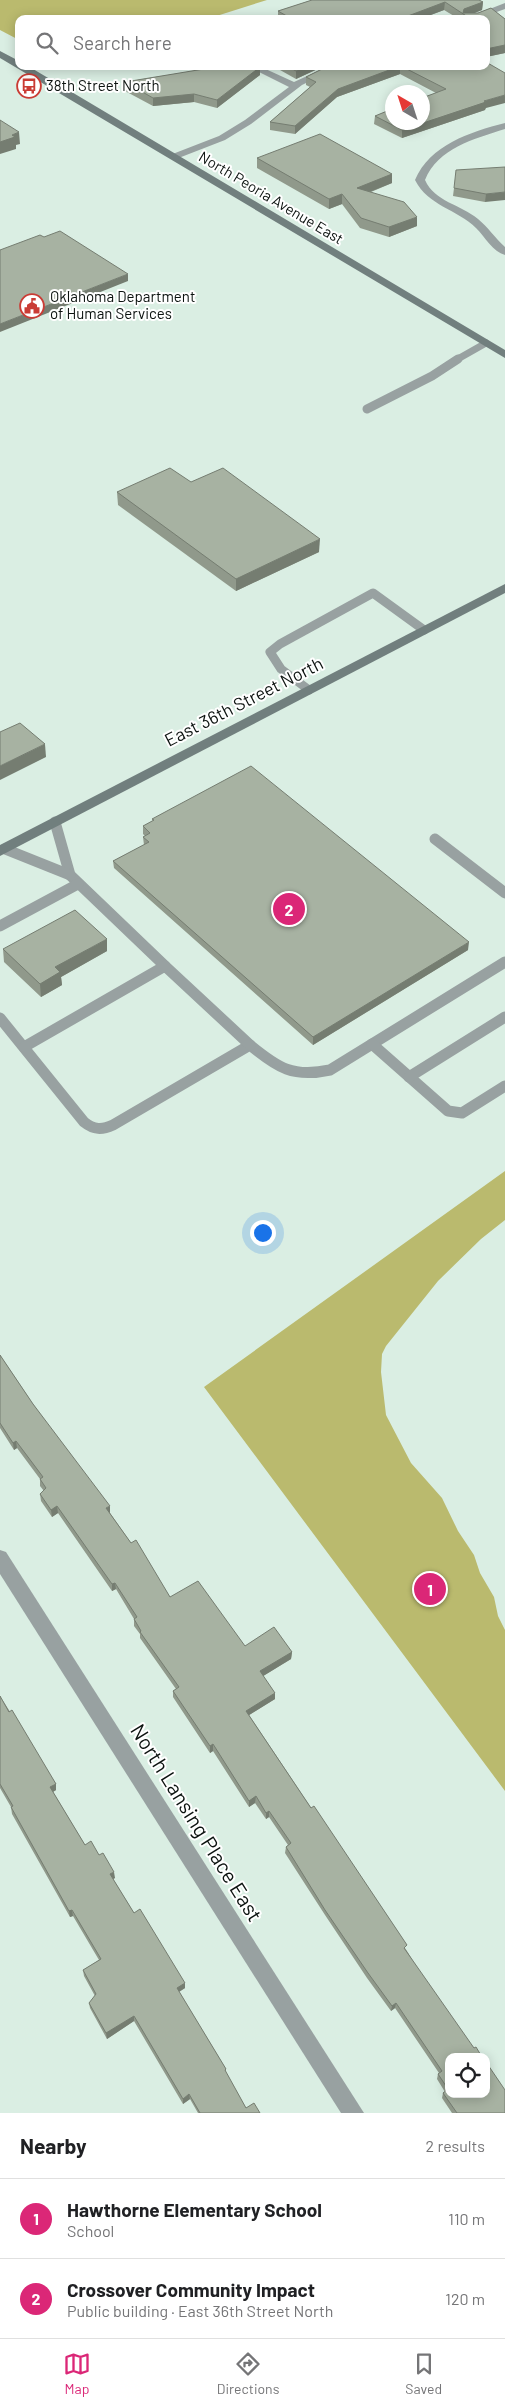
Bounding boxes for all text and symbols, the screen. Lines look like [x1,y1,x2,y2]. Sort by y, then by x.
search box [15,15,490,70]
icon: search [33,29,61,57]
text: Search here [73,31,172,54]
bus stop icon: 38th Street North [16,73,42,99]
place label: 38th Street North [46,76,160,94]
north arrow [385,85,430,130]
street label: North Peoria Avenue East [196,147,347,247]
place label: Oklahoma Department of Human Services [50,287,195,322]
public building icon: Oklahoma Department of Human Services [19,293,45,319]
street label: East 36th Street North [161,652,327,751]
pin: 2 [273,890,305,928]
your location [250,1220,276,1246]
pin: 1 [414,1570,446,1608]
street label: North Lansing Place East [126,1719,268,1926]
map controls [445,2053,490,2098]
button: locate [445,2053,490,2098]
text: Nearby [20,2133,86,2158]
text: 2 results [426,2136,485,2155]
text: Hawthorne Elementary School [67,2198,322,2221]
text: 1 [33,2209,39,2228]
text: 110 m [448,2209,485,2228]
text: School [67,2221,114,2240]
text: Crossover Community Impact [67,2278,315,2301]
text: 2 [32,2289,40,2308]
text: 120 m [445,2289,485,2308]
text: Public building · East 36th Street North [67,2301,334,2320]
tab: Map [63,2350,91,2397]
tab: Directions [217,2350,279,2397]
tab: Saved [405,2350,442,2397]

